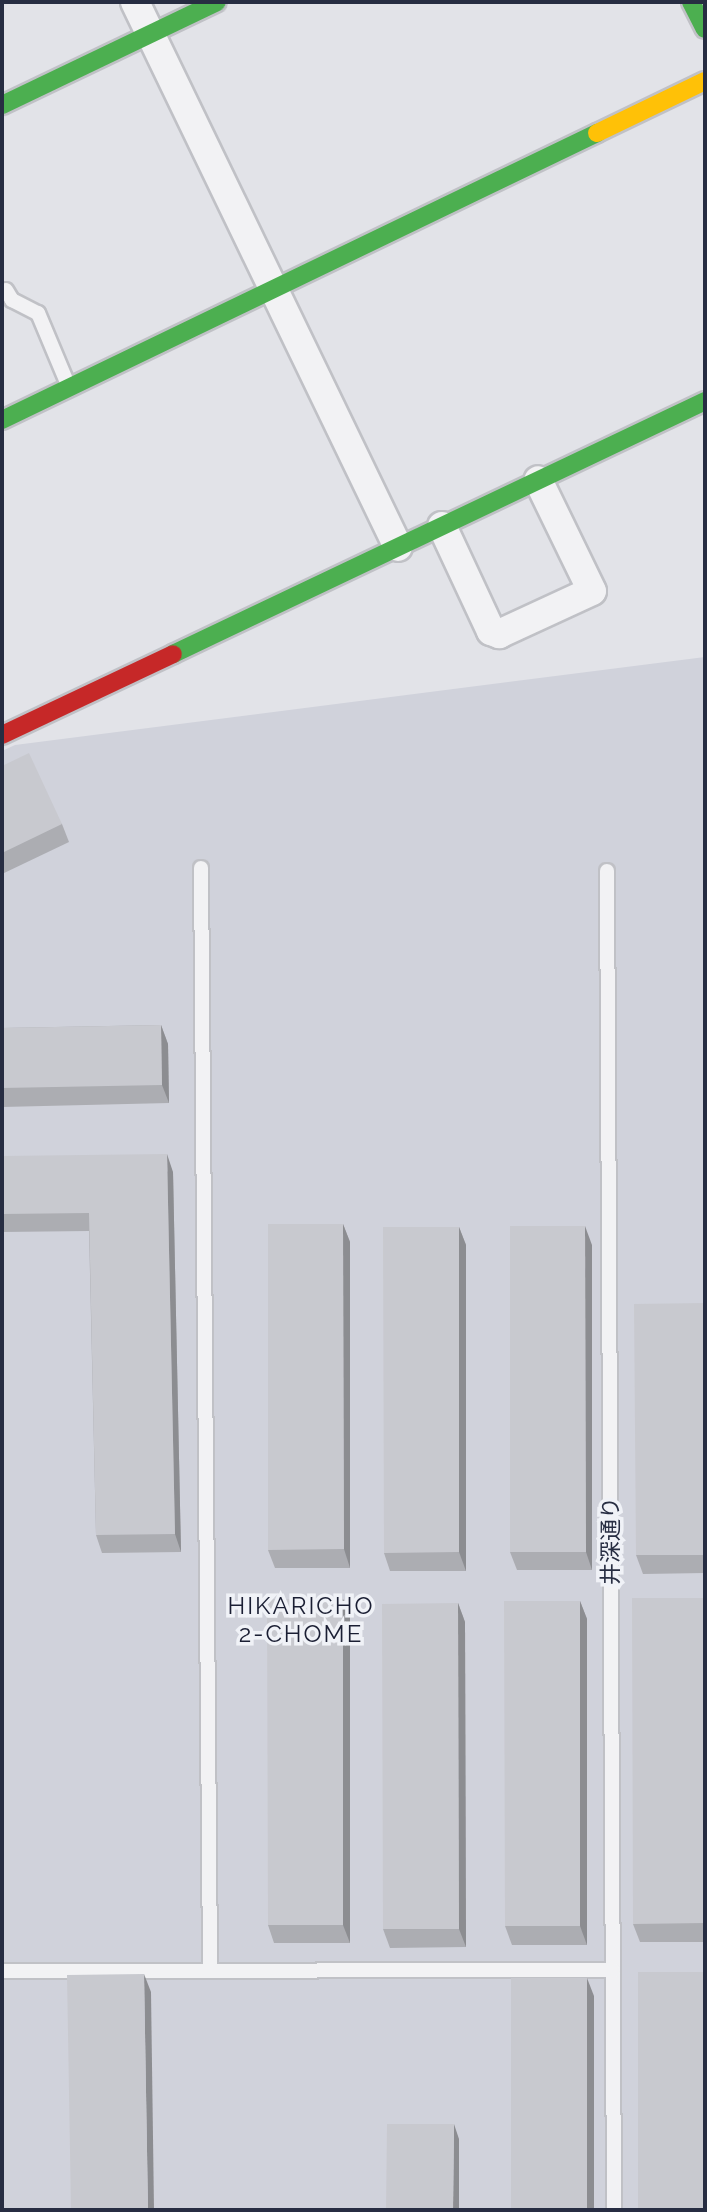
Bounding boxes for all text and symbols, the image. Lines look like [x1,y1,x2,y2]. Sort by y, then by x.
street label: 井深通り [598,1497,624,1585]
district label: HIKARICHO 2-CHOME [227,1592,375,1648]

